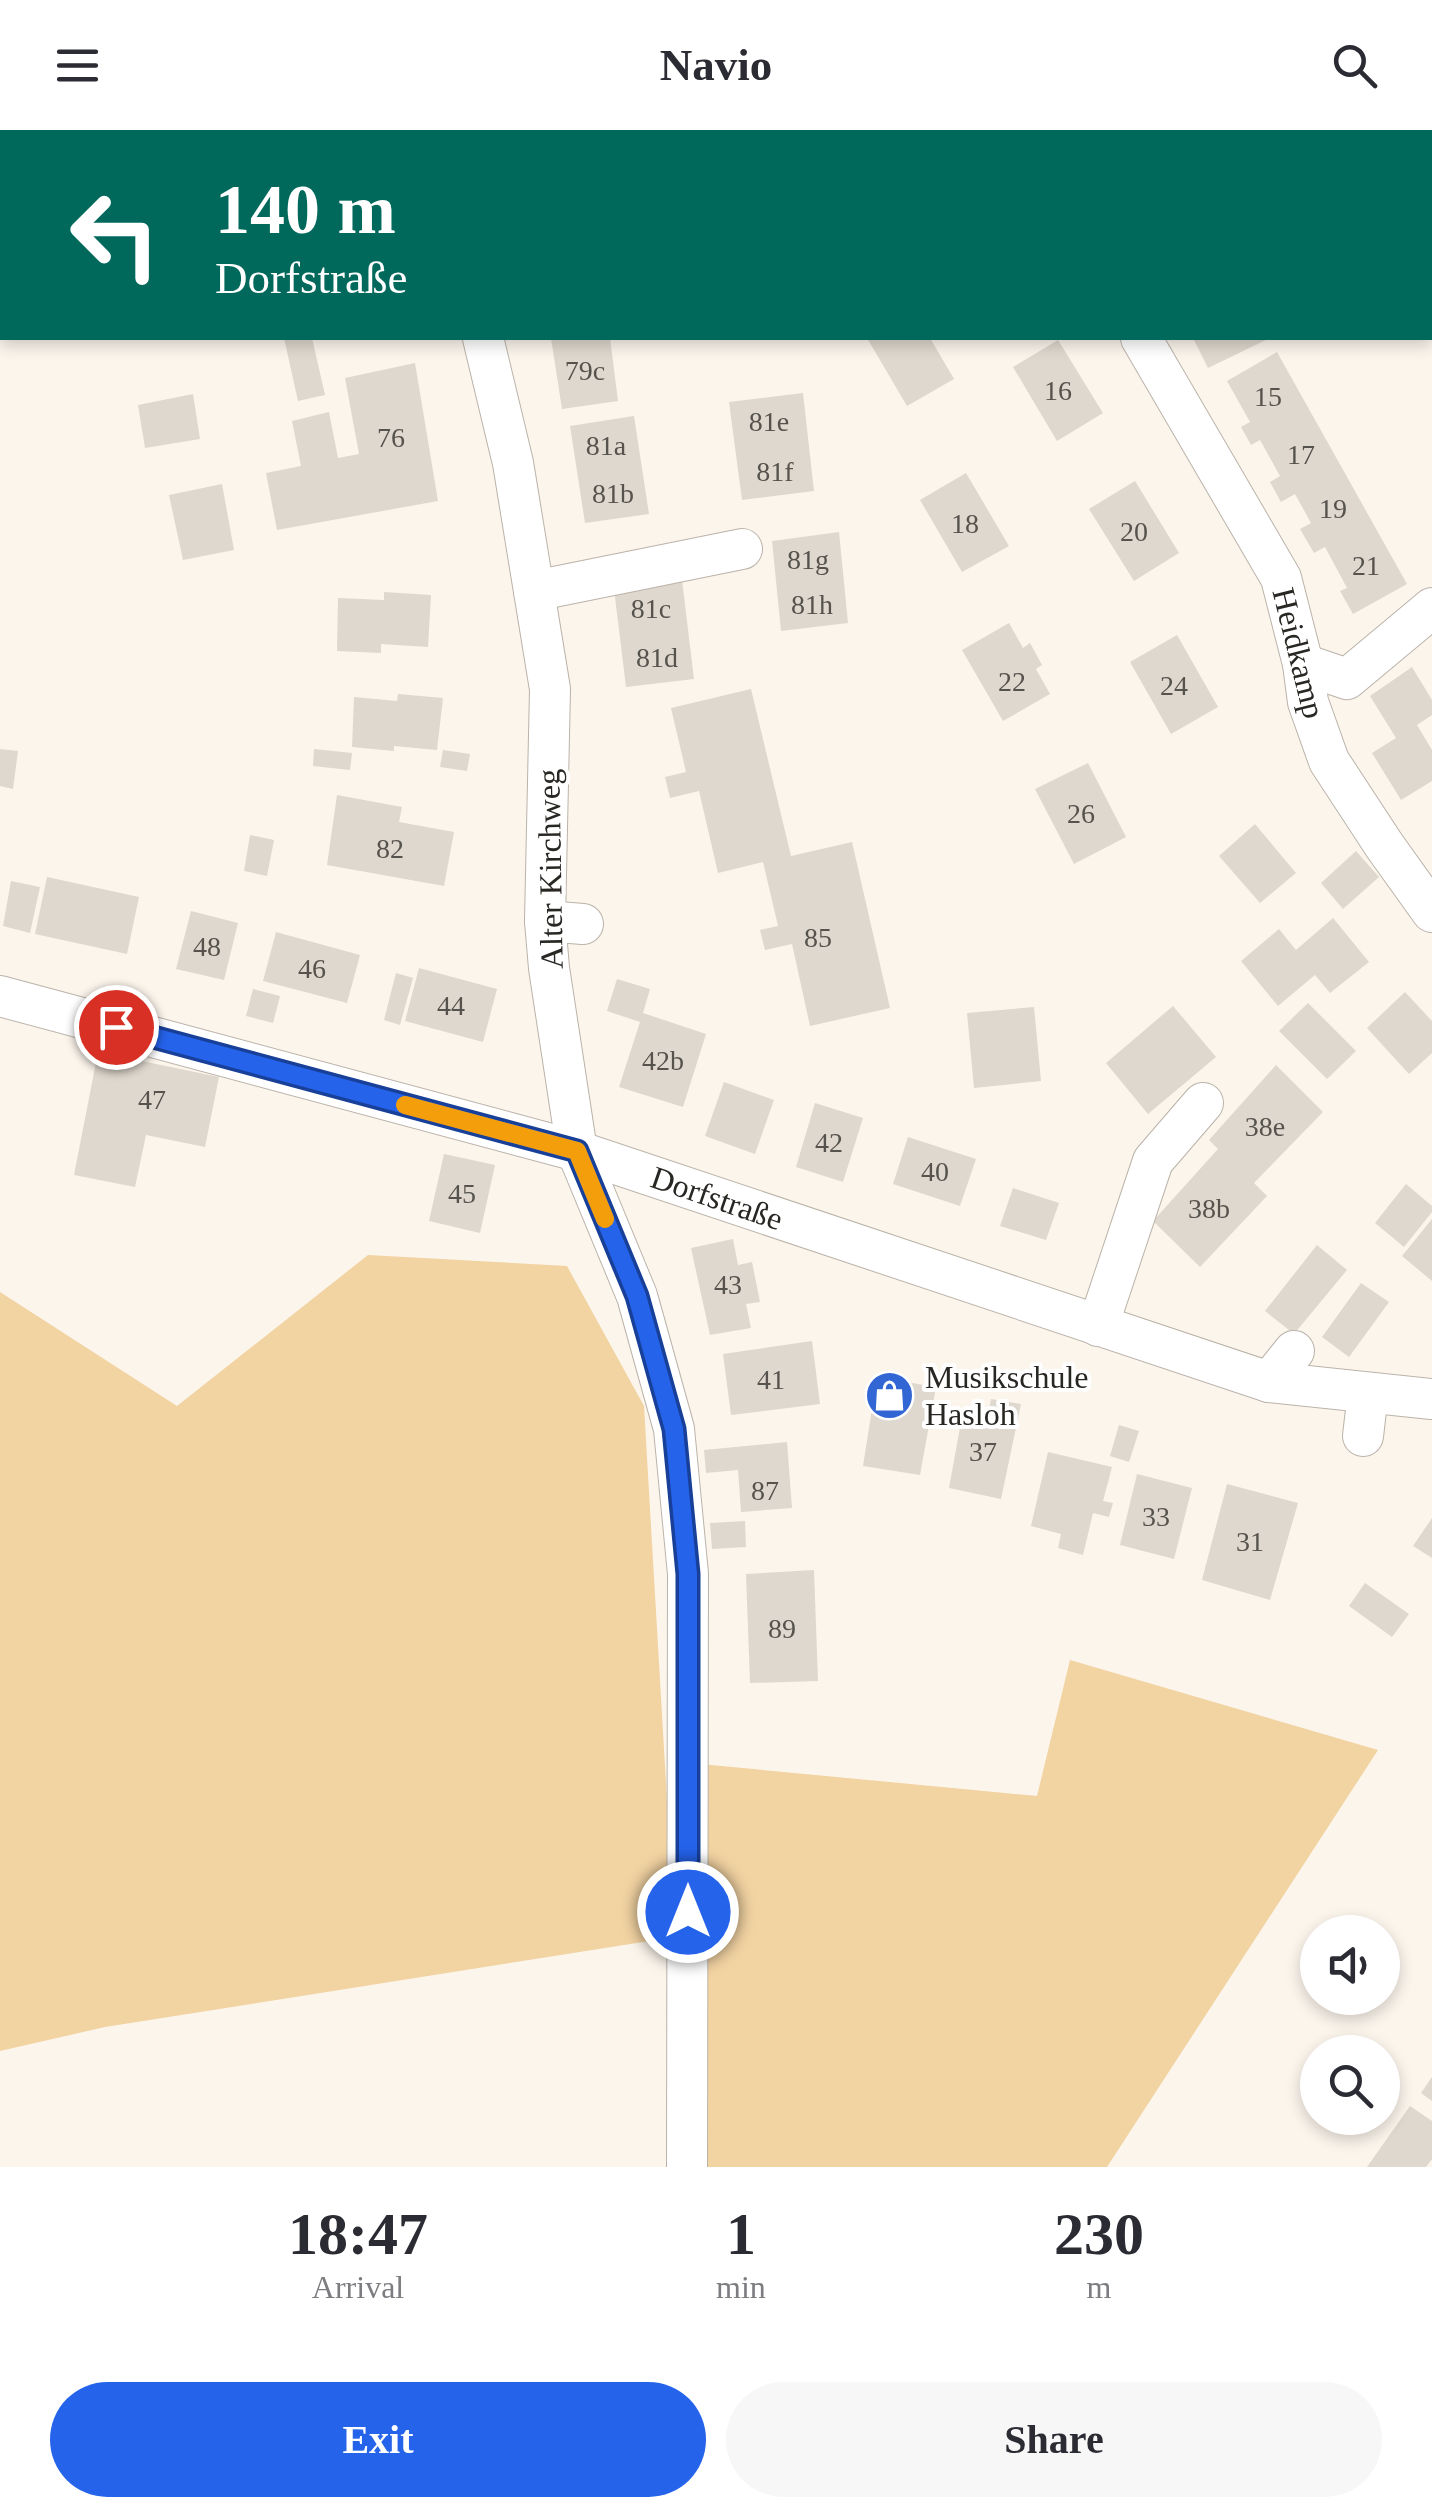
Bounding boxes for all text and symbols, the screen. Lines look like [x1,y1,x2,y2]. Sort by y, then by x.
icon: menu [50,38,105,93]
icon: search [1327,38,1382,93]
text: Navio [660,40,772,90]
icon: left [50,170,180,300]
text: 140 m [215,171,396,248]
text: Dorfstraße [215,253,407,303]
house number: 79c [565,355,605,386]
house number: 16 [1044,375,1072,406]
house number: 15 [1254,381,1282,412]
house number: 81e [749,406,789,437]
house number: 76 [377,422,405,453]
house number: 81a [586,430,627,461]
house number: 17 [1287,439,1315,470]
house number: 81f [756,456,794,487]
house number: 81b [592,478,634,509]
house number: 19 [1319,493,1347,524]
house number: 18 [951,508,979,539]
house number: 20 [1120,516,1148,547]
house number: 81g [787,544,829,575]
house number: 21 [1352,550,1380,581]
street label: Heidkamp [1265,584,1333,722]
house number: 81h [791,589,833,620]
house number: 81c [631,593,671,624]
house number: 81d [636,642,678,673]
house number: 22 [998,666,1026,697]
house number: 24 [1160,670,1188,701]
street label: Alter Kirchweg [530,769,570,969]
house number: 26 [1067,798,1095,829]
house number: 82 [376,833,404,864]
house number: 85 [804,922,832,953]
house number: 48 [193,931,221,962]
house number: 46 [298,953,326,984]
pin [74,985,159,1070]
house number: 44 [437,990,465,1021]
icon: arrive [89,1000,144,1055]
house number: 42b [642,1045,684,1076]
house number: 47 [138,1084,166,1115]
house number: 38e [1245,1111,1285,1142]
house number: 42 [815,1127,843,1158]
house number: 40 [921,1156,949,1187]
street label: Dorfstraße [646,1159,788,1237]
house number: 45 [448,1178,476,1209]
house number: 38b [1188,1193,1230,1224]
house number: 43 [714,1269,742,1300]
place label: Musikschule Hasloh [925,1359,1089,1432]
house number: 41 [757,1364,785,1395]
shop icon: Musikschule Hasloh [864,1369,916,1421]
house number: 37 [969,1436,997,1467]
house number: 87 [751,1475,779,1506]
house number: 33 [1142,1501,1170,1532]
house number: 31 [1236,1526,1264,1557]
house number: 89 [768,1613,796,1644]
position arrow [636,1860,740,1964]
map controls [1300,1915,1400,2135]
button: sound [1300,1915,1400,2015]
button: search [1300,2035,1400,2135]
text: 18:47 [288,2201,428,2267]
text: 1 [726,2201,756,2267]
text: 230 [1054,2201,1144,2267]
text: Arrival [312,2269,404,2305]
text: min [716,2269,766,2305]
text: m [1086,2269,1111,2305]
button: Exit [50,2382,706,2497]
button: Share [726,2382,1382,2497]

